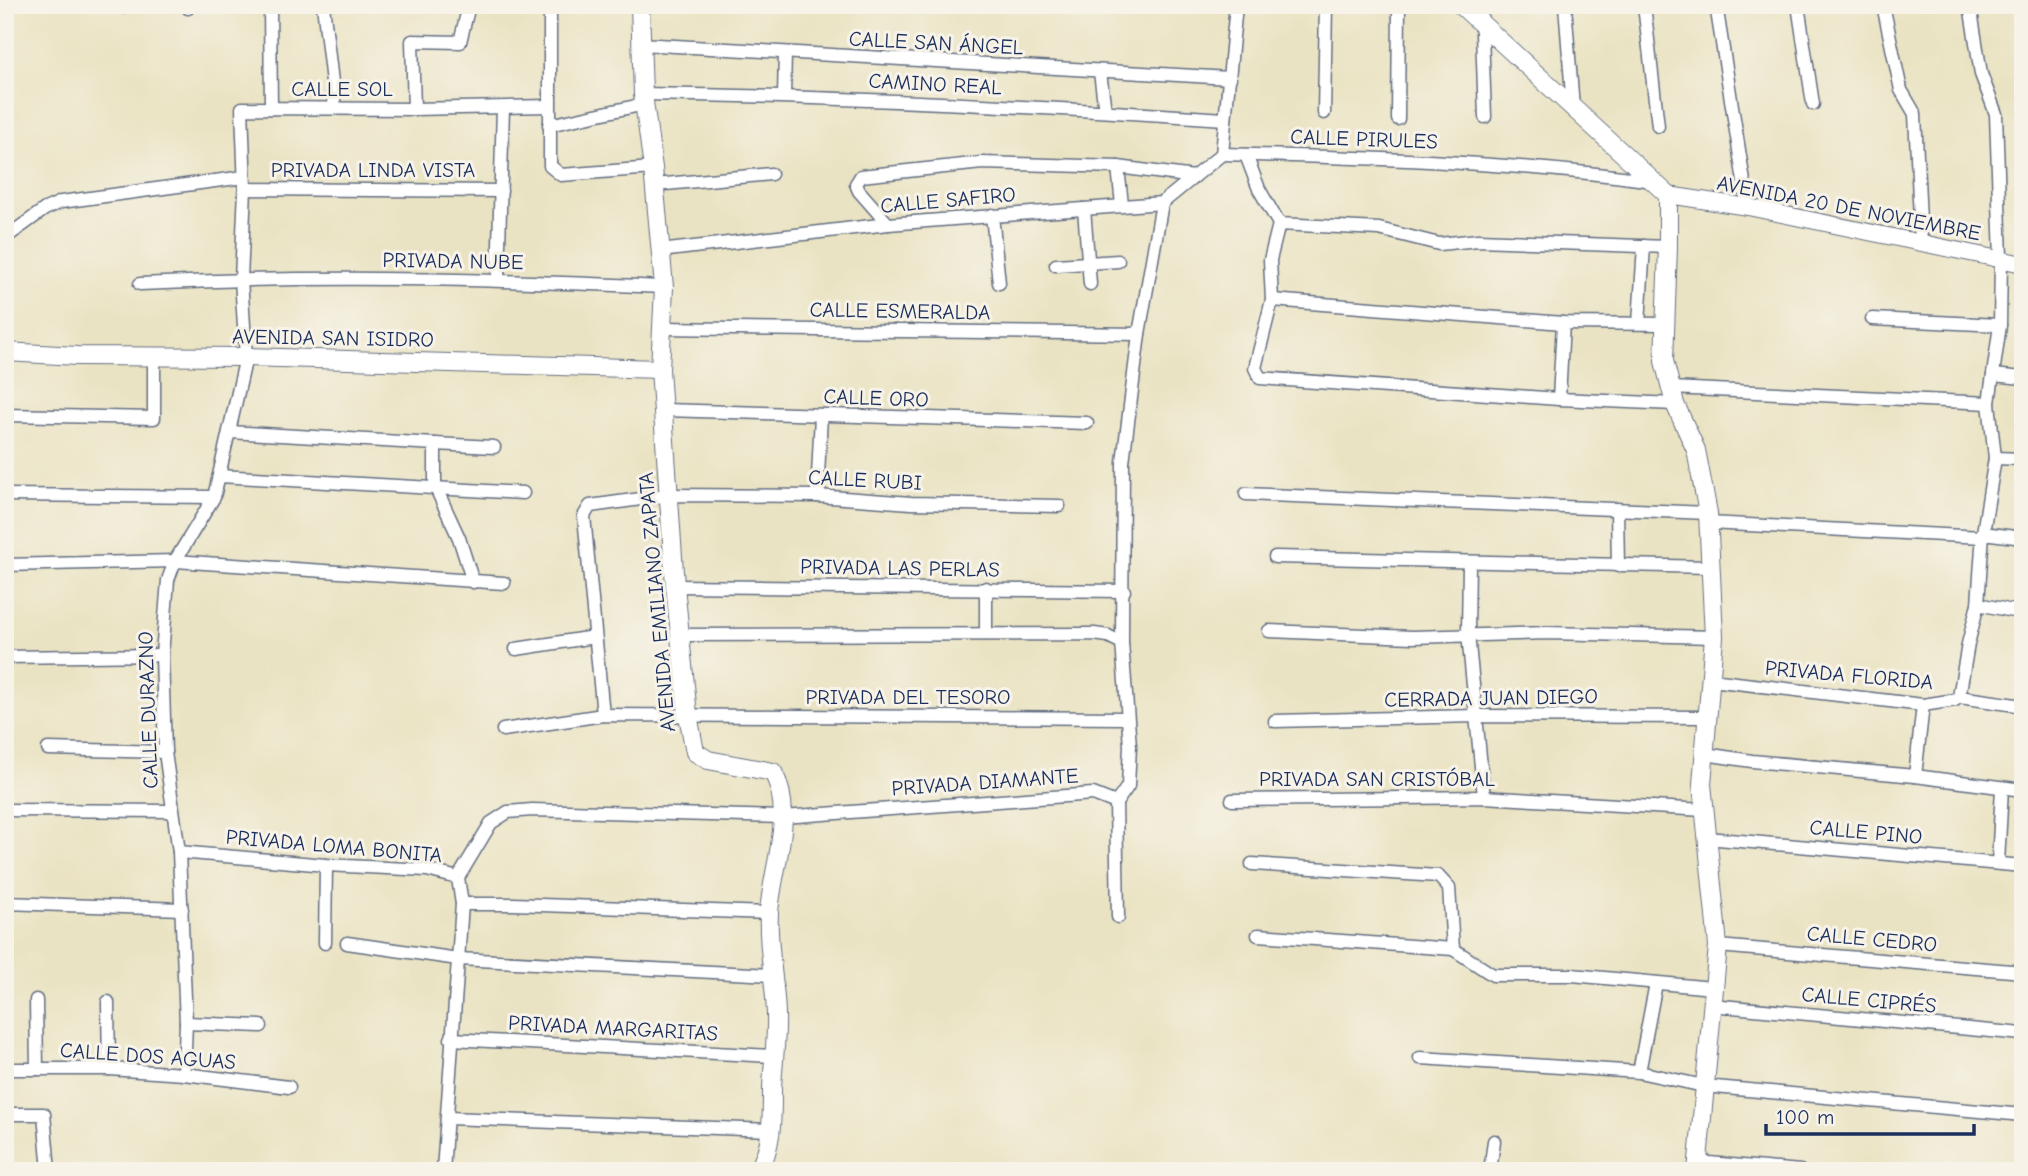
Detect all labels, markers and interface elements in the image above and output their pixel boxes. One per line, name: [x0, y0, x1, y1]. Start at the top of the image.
street label: CALLE SAN ÁNGEL: [848, 26, 1024, 60]
street label: CAMINO REAL: [868, 69, 1003, 99]
street label: CALLE SOL: [291, 77, 393, 101]
street label: CALLE PIRULES: [1290, 124, 1438, 154]
street label: PRIVADA LINDA VISTA: [271, 158, 475, 182]
street label: AVENIDA 20 DE NOVIEMBRE: [1715, 171, 1983, 245]
street label: CALLE SAFIRO: [879, 182, 1017, 218]
street label: PRIVADA NUBE: [382, 248, 524, 274]
street label: CALLE ESMERALDA: [809, 297, 991, 325]
street label: AVENIDA SAN ISIDRO: [232, 324, 434, 352]
street label: CALLE ORO: [823, 384, 929, 412]
street label: CALLE RUBI: [807, 465, 923, 495]
street label: AVENIDA EMILIANO ZAPATA: [634, 471, 680, 733]
street label: PRIVADA LAS PERLAS: [800, 554, 1000, 582]
street label: CALLE DURAZNO: [133, 631, 163, 789]
street label: PRIVADA FLORIDA: [1764, 656, 1934, 694]
street label: CERRADA JUAN DIEGO: [1384, 684, 1598, 712]
street label: PRIVADA DEL TESORO: [805, 685, 1011, 709]
street label: PRIVADA DIAMANTE: [891, 763, 1079, 801]
street label: PRIVADA SAN CRISTÓBAL: [1259, 767, 1495, 791]
street label: CALLE PINO: [1809, 815, 1923, 849]
street label: PRIVADA LOMA BONITA: [225, 825, 443, 867]
street label: CALLE CEDRO: [1806, 921, 1938, 957]
street label: CALLE CIPRÉS: [1800, 982, 1938, 1018]
street label: PRIVADA MARGARITAS: [507, 1011, 719, 1045]
street label: CALLE DOS AGUAS: [59, 1038, 237, 1074]
scale bar: [1766, 1092, 1974, 1136]
text: 100 m: [1776, 1105, 1834, 1129]

